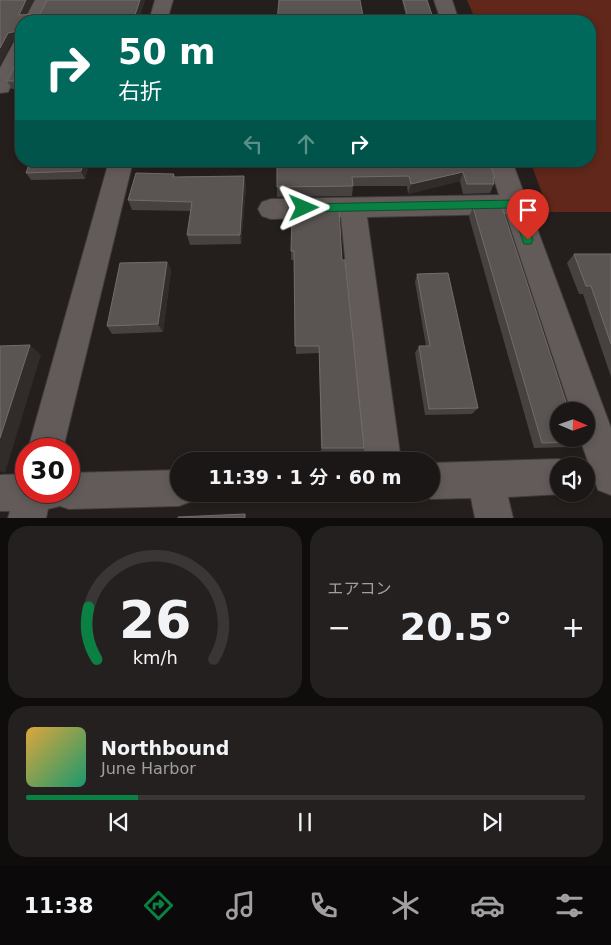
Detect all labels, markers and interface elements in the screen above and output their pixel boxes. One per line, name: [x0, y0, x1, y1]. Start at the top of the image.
text: 50 m: [118, 32, 215, 72]
icon: right: [35, 35, 100, 100]
text: 右折: [118, 79, 162, 104]
icon: left: [239, 130, 267, 158]
icon: ahead: [292, 130, 320, 158]
icon: right: [345, 130, 373, 158]
position arrow: [277, 181, 329, 233]
pin: [507, 189, 549, 240]
icon: arrive: [514, 196, 542, 224]
north arrow: [550, 402, 595, 448]
map controls: [550, 402, 595, 502]
speed limit sign: 30: [15, 438, 80, 503]
button: sound: [550, 457, 595, 502]
text: 11:39 · 1 分 · 60 m: [208, 466, 402, 488]
text: エアコン: [328, 579, 392, 598]
text: 26: [119, 590, 191, 650]
text: 20.5°: [400, 605, 513, 649]
text: −: [328, 611, 351, 644]
text: +: [562, 611, 585, 644]
text: km/h: [132, 647, 177, 668]
text: Northbound: [101, 737, 229, 759]
text: June Harbor: [101, 759, 196, 778]
icon: previous: [105, 808, 133, 836]
icon: pause: [291, 808, 319, 836]
icon: next: [478, 808, 506, 836]
icon: directions: [141, 888, 176, 923]
icon: music: [223, 888, 258, 923]
icon: phone: [306, 888, 341, 923]
icon: climate: [388, 888, 423, 923]
icon: car: [470, 888, 505, 923]
icon: filters: [552, 888, 587, 923]
text: 11:38: [24, 893, 94, 918]

